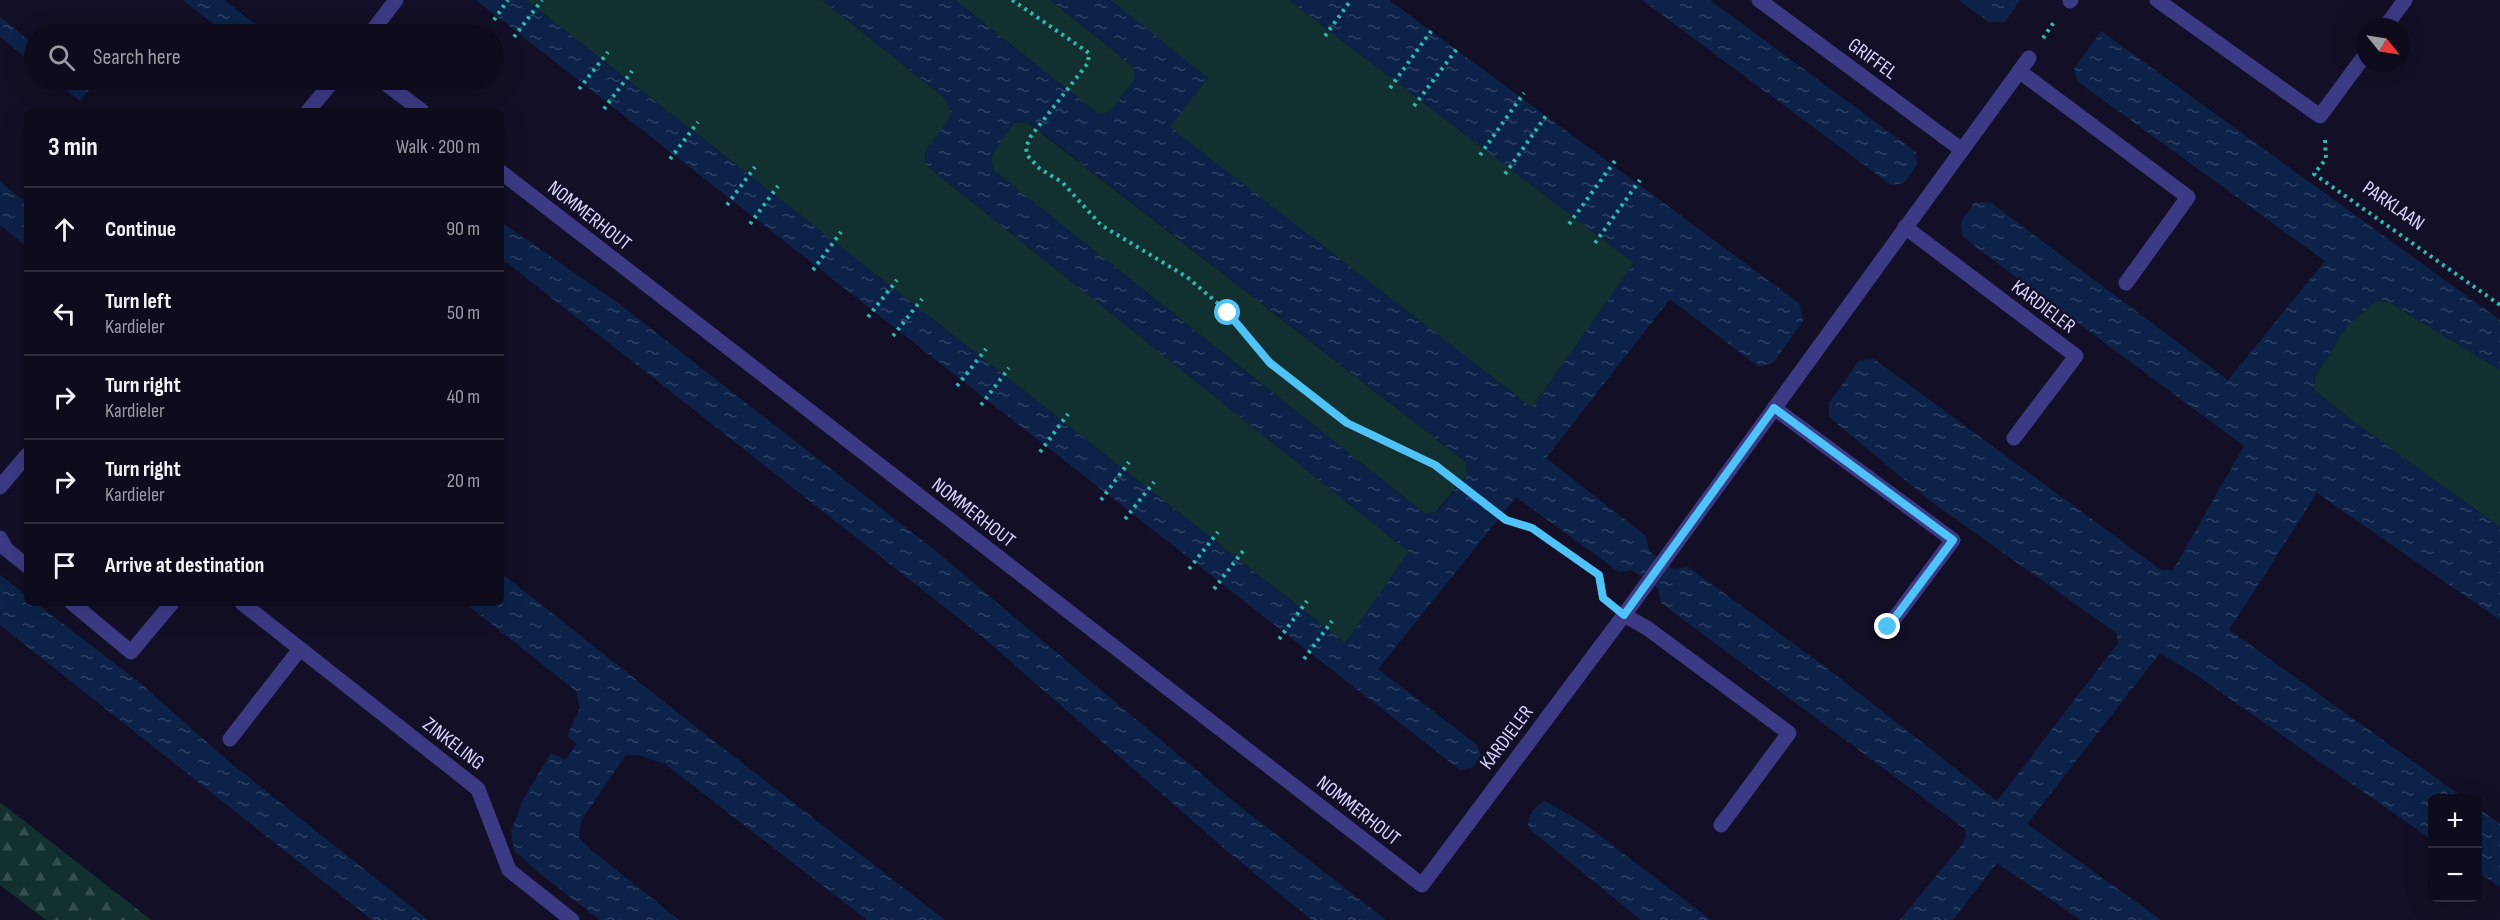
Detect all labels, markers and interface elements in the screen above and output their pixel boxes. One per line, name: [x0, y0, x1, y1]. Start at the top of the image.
north arrow: [2356, 18, 2410, 72]
search box: [24, 24, 504, 90]
street label: GRIFFEL: [1843, 33, 1902, 85]
icon: search: [45, 41, 78, 74]
text: Search here: [93, 44, 180, 71]
text: 3 min: [48, 132, 98, 163]
text: Walk · 200 m: [396, 135, 480, 159]
street label: NOMMERHOUT: [543, 176, 636, 256]
street label: PARKLAAN: [2358, 176, 2429, 236]
icon: ahead: [48, 213, 81, 246]
text: Continue: [105, 216, 176, 243]
text: 90 m: [446, 217, 480, 241]
street label: KARDIELER: [2007, 275, 2080, 339]
text: Turn left: [105, 288, 171, 315]
icon: left: [48, 297, 81, 330]
route start: [1214, 299, 1240, 325]
text: 50 m: [447, 301, 480, 325]
text: Kardieler: [105, 315, 165, 339]
text: Turn right: [105, 372, 181, 399]
icon: right: [48, 381, 81, 414]
text: 40 m: [447, 385, 480, 409]
text: Kardieler: [105, 399, 165, 423]
text: Turn right: [105, 456, 181, 483]
icon: right: [48, 465, 81, 498]
text: 20 m: [447, 469, 480, 493]
street label: NOMMERHOUT: [927, 473, 1020, 553]
text: Kardieler: [105, 483, 165, 507]
icon: arrive: [48, 549, 81, 582]
text: Arrive at destination: [105, 552, 264, 579]
route end: [1874, 613, 1900, 639]
street label: KARDIELER: [1475, 701, 1539, 774]
street label: ZINKELING: [418, 712, 489, 775]
street label: NOMMERHOUT: [1312, 771, 1405, 851]
map controls: [2428, 794, 2482, 902]
button: +: [2428, 794, 2482, 848]
button: −: [2428, 848, 2482, 902]

